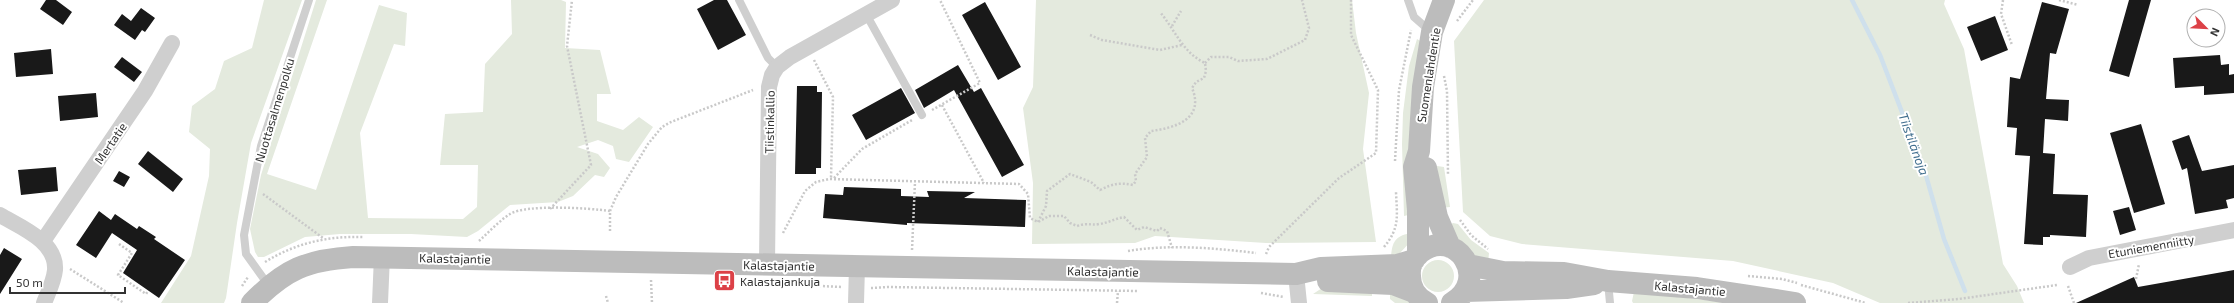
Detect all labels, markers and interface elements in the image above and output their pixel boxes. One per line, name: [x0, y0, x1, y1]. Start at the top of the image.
north arrow: [2186, 8, 2226, 48]
text: N: [2208, 26, 2223, 39]
street label: Suomenlahdentie: [1414, 27, 1442, 123]
street label: Nuottasalmenpolku: [251, 56, 297, 164]
street label: Tiistinkallio: [761, 90, 777, 154]
water label: Tiistilänoja: [1895, 111, 1933, 177]
street label: Mertatie: [91, 120, 129, 166]
street label: Etuniemenniitty: [2107, 231, 2196, 260]
street label: Kalastajantie: [419, 250, 491, 267]
street label: Kalastajantie: [743, 257, 815, 274]
street label: Kalastajantie: [1067, 263, 1139, 280]
bus stop icon: Kalastajankuja: [711, 268, 737, 294]
scale bar: [10, 269, 125, 295]
place label: Kalastajankuja: [740, 274, 820, 289]
text: 50 m: [16, 275, 43, 289]
street label: Kalastajantie: [1654, 278, 1726, 299]

